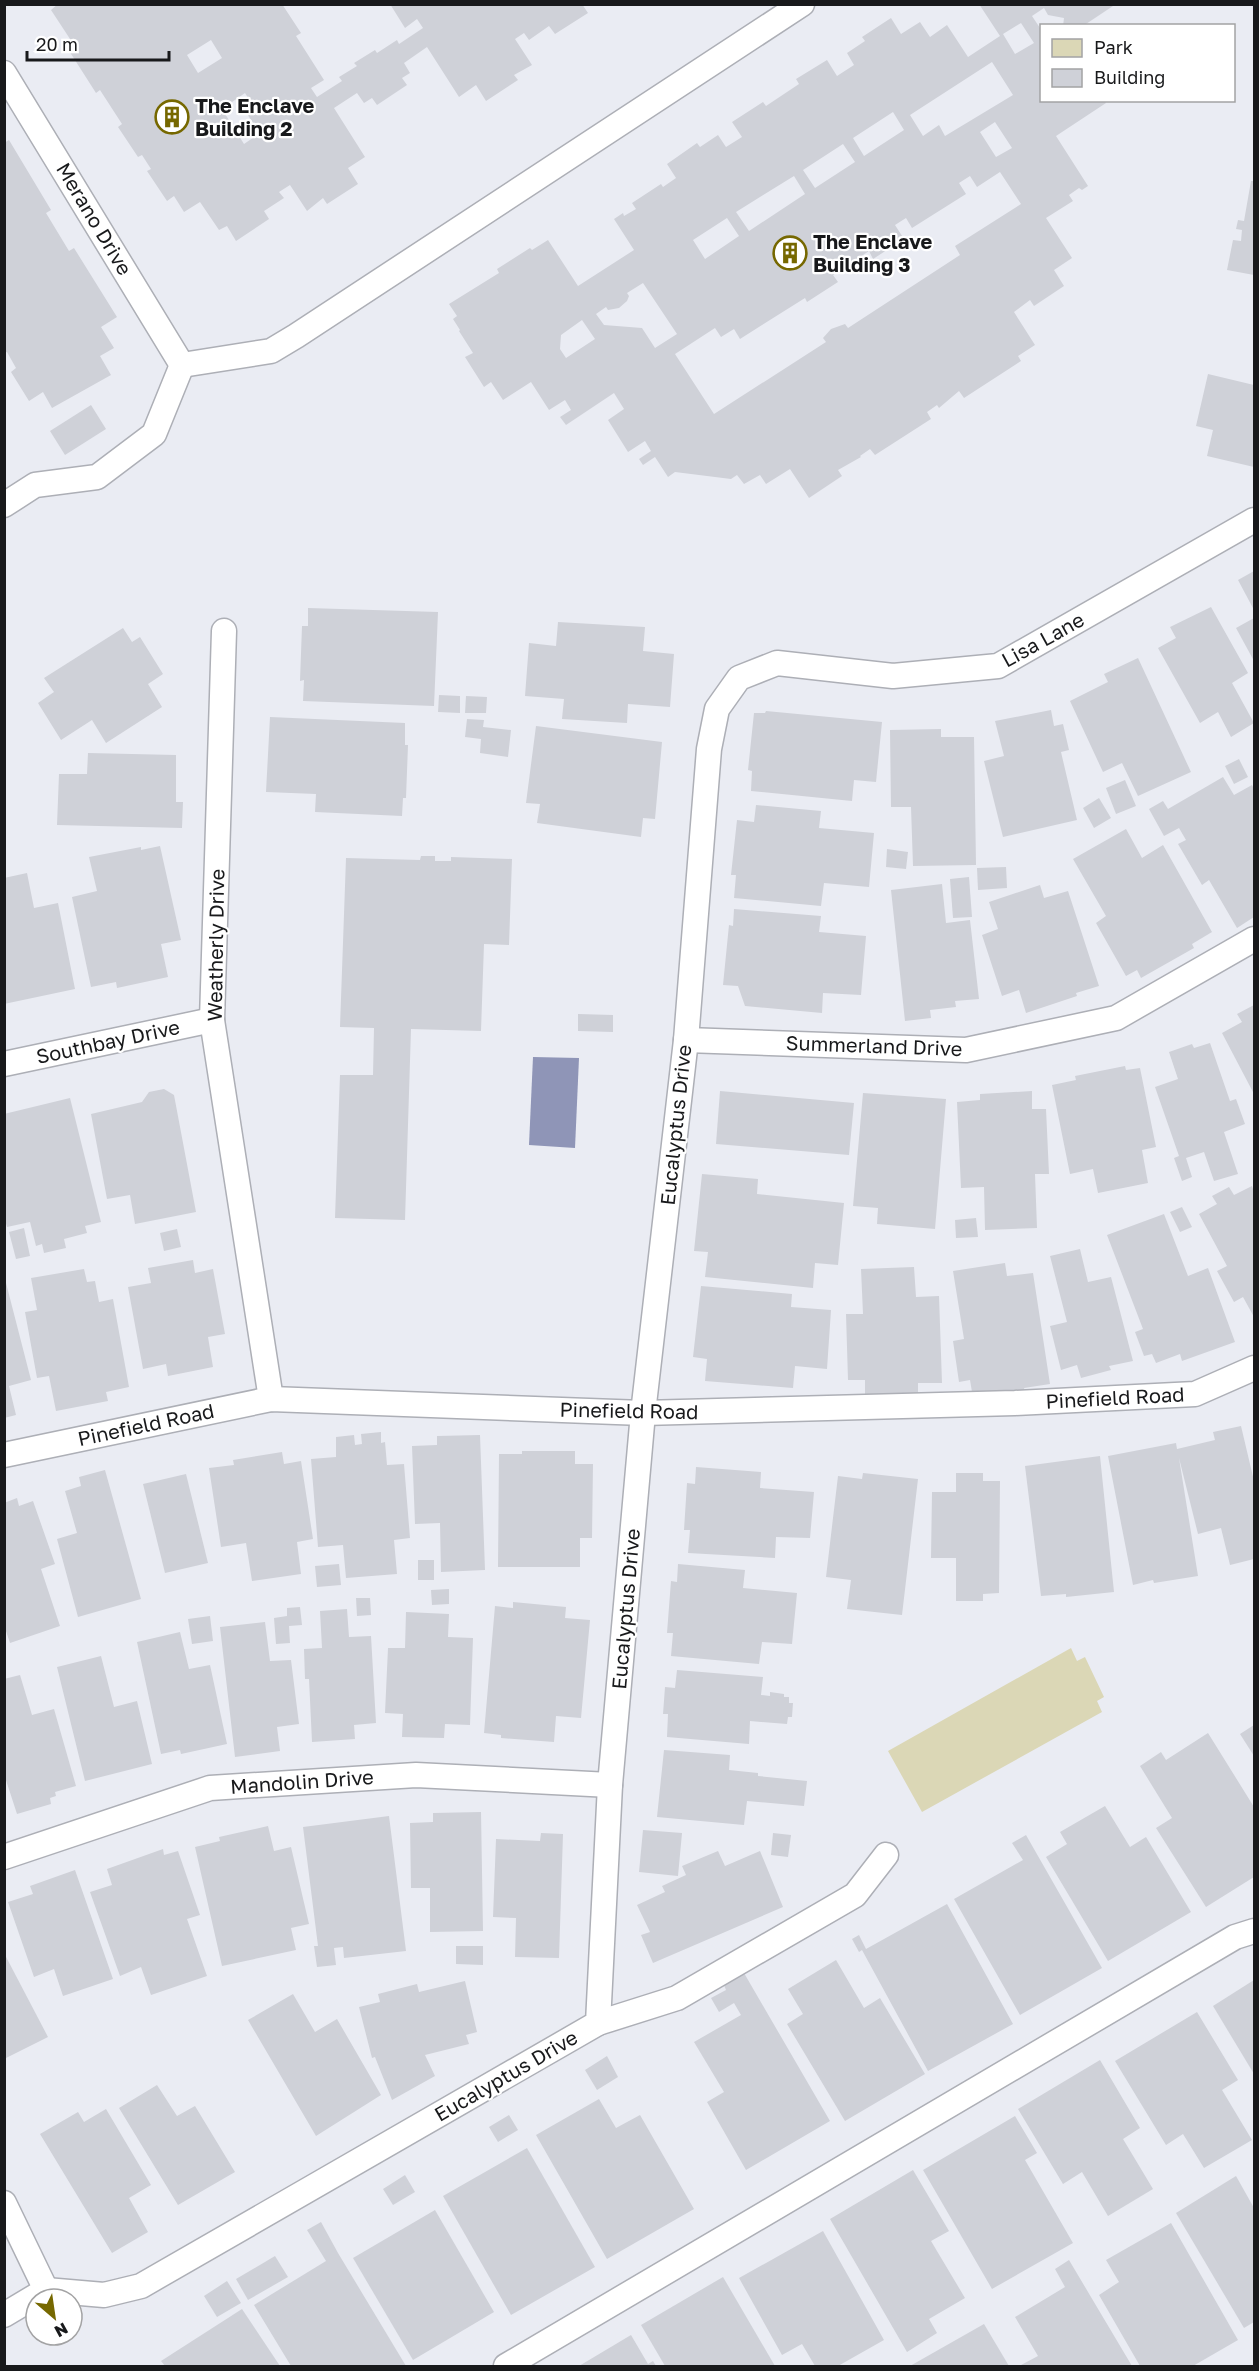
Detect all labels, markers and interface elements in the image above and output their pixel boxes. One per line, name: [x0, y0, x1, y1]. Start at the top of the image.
scale bar: [27, 24, 170, 62]
legend: [1040, 24, 1235, 102]
text: 20 m: [36, 33, 78, 55]
text: Park: [1094, 36, 1133, 58]
text: Building: [1094, 66, 1165, 88]
place label: The Enclave Building 2: [195, 93, 315, 140]
building icon: The Enclave Building 2: [154, 99, 190, 135]
street label: Merano Drive: [52, 158, 138, 279]
place label: The Enclave Building 3: [813, 229, 933, 276]
building icon: The Enclave Building 3: [772, 235, 808, 271]
street label: Lisa Lane: [997, 607, 1088, 672]
street label: Weatherly Drive: [202, 869, 228, 1021]
street label: Southbay Drive: [34, 1014, 182, 1068]
street label: Summerland Drive: [785, 1030, 963, 1060]
street label: Eucalyptus Drive: [655, 1043, 695, 1206]
street label: Pinefield Road: [1045, 1381, 1185, 1413]
street label: Pinefield Road: [559, 1397, 699, 1423]
street label: Pinefield Road: [75, 1398, 216, 1450]
street label: Eucalyptus Drive: [606, 1528, 644, 1690]
street label: Mandolin Drive: [229, 1764, 374, 1798]
street label: Eucalyptus Drive: [430, 2024, 581, 2126]
north arrow: [24, 2287, 84, 2347]
text: N: [51, 2318, 71, 2342]

